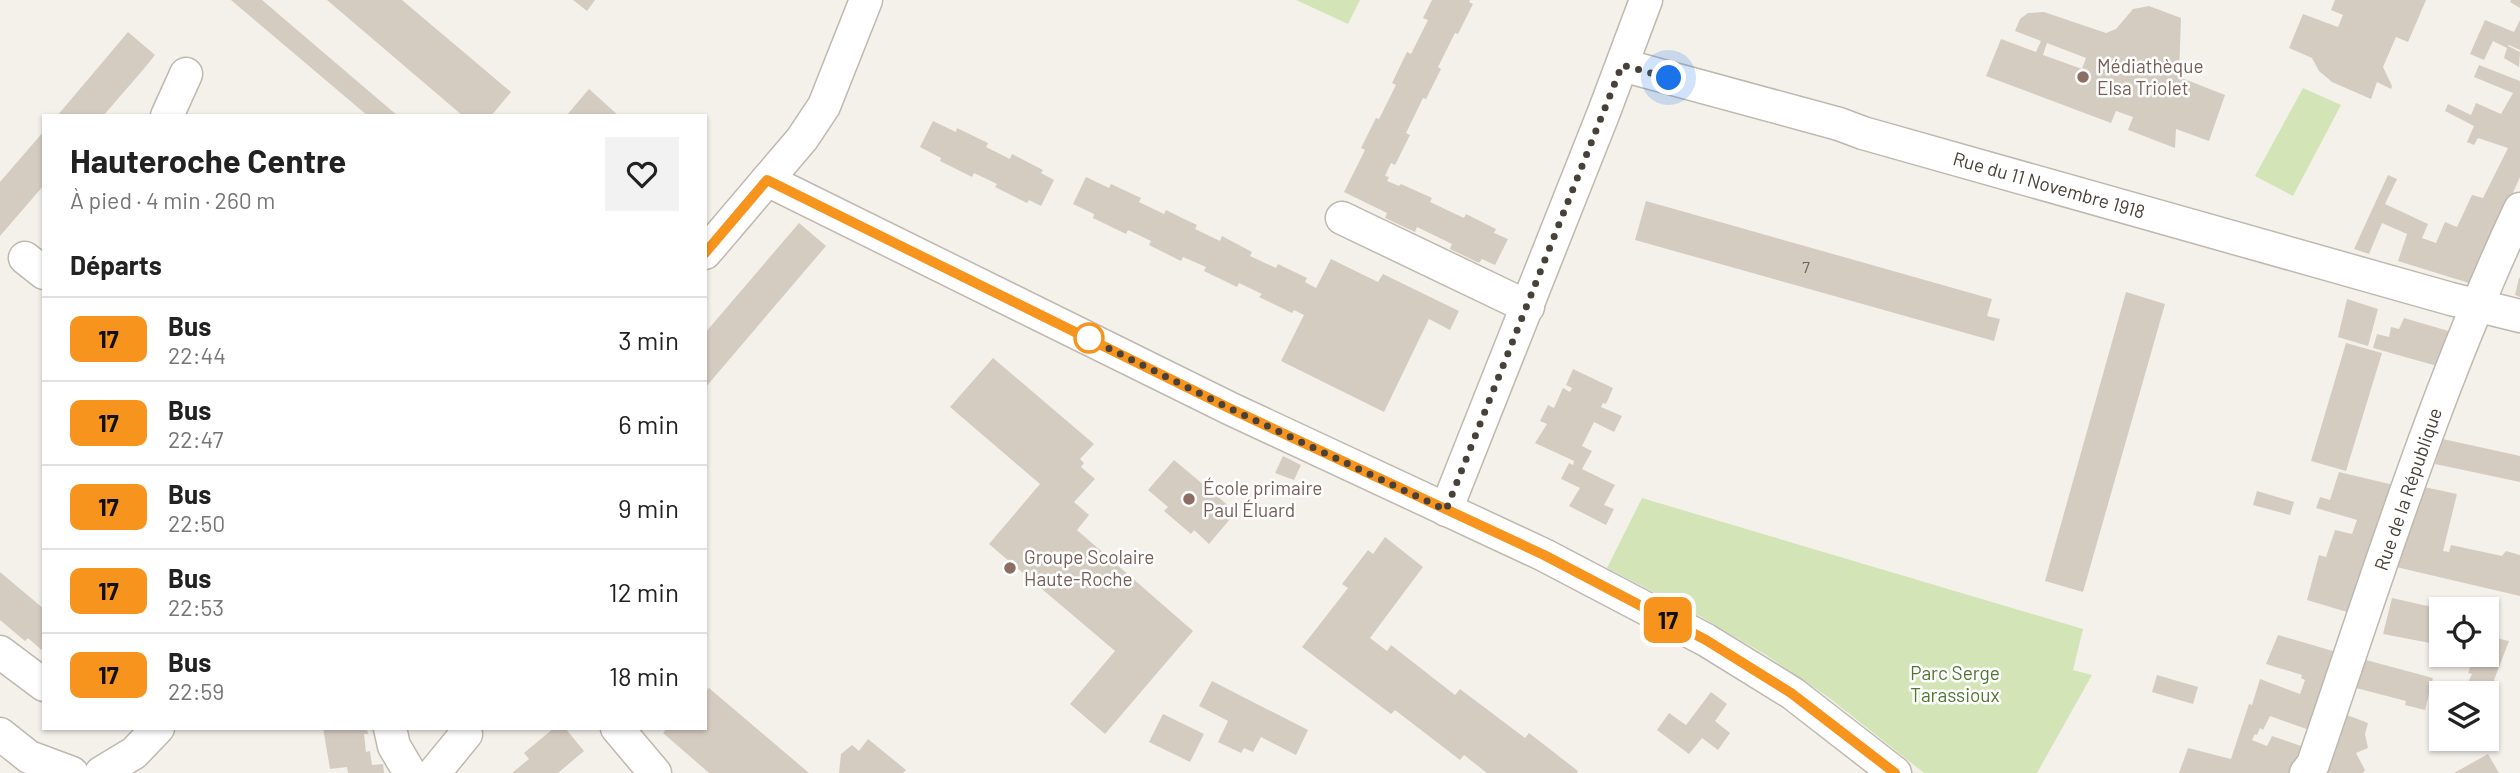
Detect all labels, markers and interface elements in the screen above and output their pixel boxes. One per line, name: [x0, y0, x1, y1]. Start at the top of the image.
place label: Médiathèque Elsa Triolet: [2097, 54, 2204, 99]
your location: [1651, 60, 1686, 95]
marker: Médiathèque Elsa Triolet: [2075, 69, 2091, 85]
button: heart: [605, 137, 679, 211]
text: Hauteroche Centre: [70, 140, 346, 180]
street label: Rue du 11 Novembre 1918: [1951, 146, 2148, 223]
text: À pied · 4 min · 260 m: [70, 186, 275, 214]
text: Départs: [70, 249, 162, 280]
house number: 7: [1802, 257, 1810, 276]
text: Bus: [168, 310, 211, 341]
unlabelled marker: [1074, 323, 1104, 353]
text: 17: [98, 324, 119, 353]
text: 3 min: [618, 324, 679, 355]
text: 22:44: [168, 341, 226, 369]
text: Bus: [168, 394, 211, 425]
street label: Rue de la République: [2369, 404, 2446, 573]
text: 17: [98, 408, 119, 437]
text: 6 min: [618, 408, 679, 439]
text: 22:47: [168, 425, 223, 453]
place label: École primaire Paul Éluard: [1203, 476, 1322, 521]
text: Bus: [168, 478, 211, 509]
marker: École primaire Paul Éluard: [1181, 491, 1197, 507]
text: 17: [98, 492, 119, 521]
text: 9 min: [618, 492, 679, 523]
text: 22:50: [168, 509, 225, 537]
place label: Groupe Scolaire Haute-Roche: [1024, 545, 1154, 590]
marker: Groupe Scolaire Haute-Roche: [1002, 560, 1018, 576]
text: Bus: [168, 562, 211, 593]
text: 17: [98, 576, 119, 605]
text: 12 min: [609, 576, 679, 607]
text: 22:53: [168, 593, 224, 621]
line badge: 17: [1636, 597, 1700, 643]
map controls: [2429, 597, 2499, 751]
button: locate: [2429, 597, 2499, 667]
text: 17: [1658, 605, 1678, 634]
text: Bus: [168, 646, 211, 677]
text: 17: [98, 660, 119, 689]
text: 18 min: [609, 660, 679, 691]
park label: Parc Serge Tarassioux: [1910, 661, 2000, 706]
text: 22:59: [168, 677, 224, 705]
button: layers: [2429, 681, 2499, 751]

